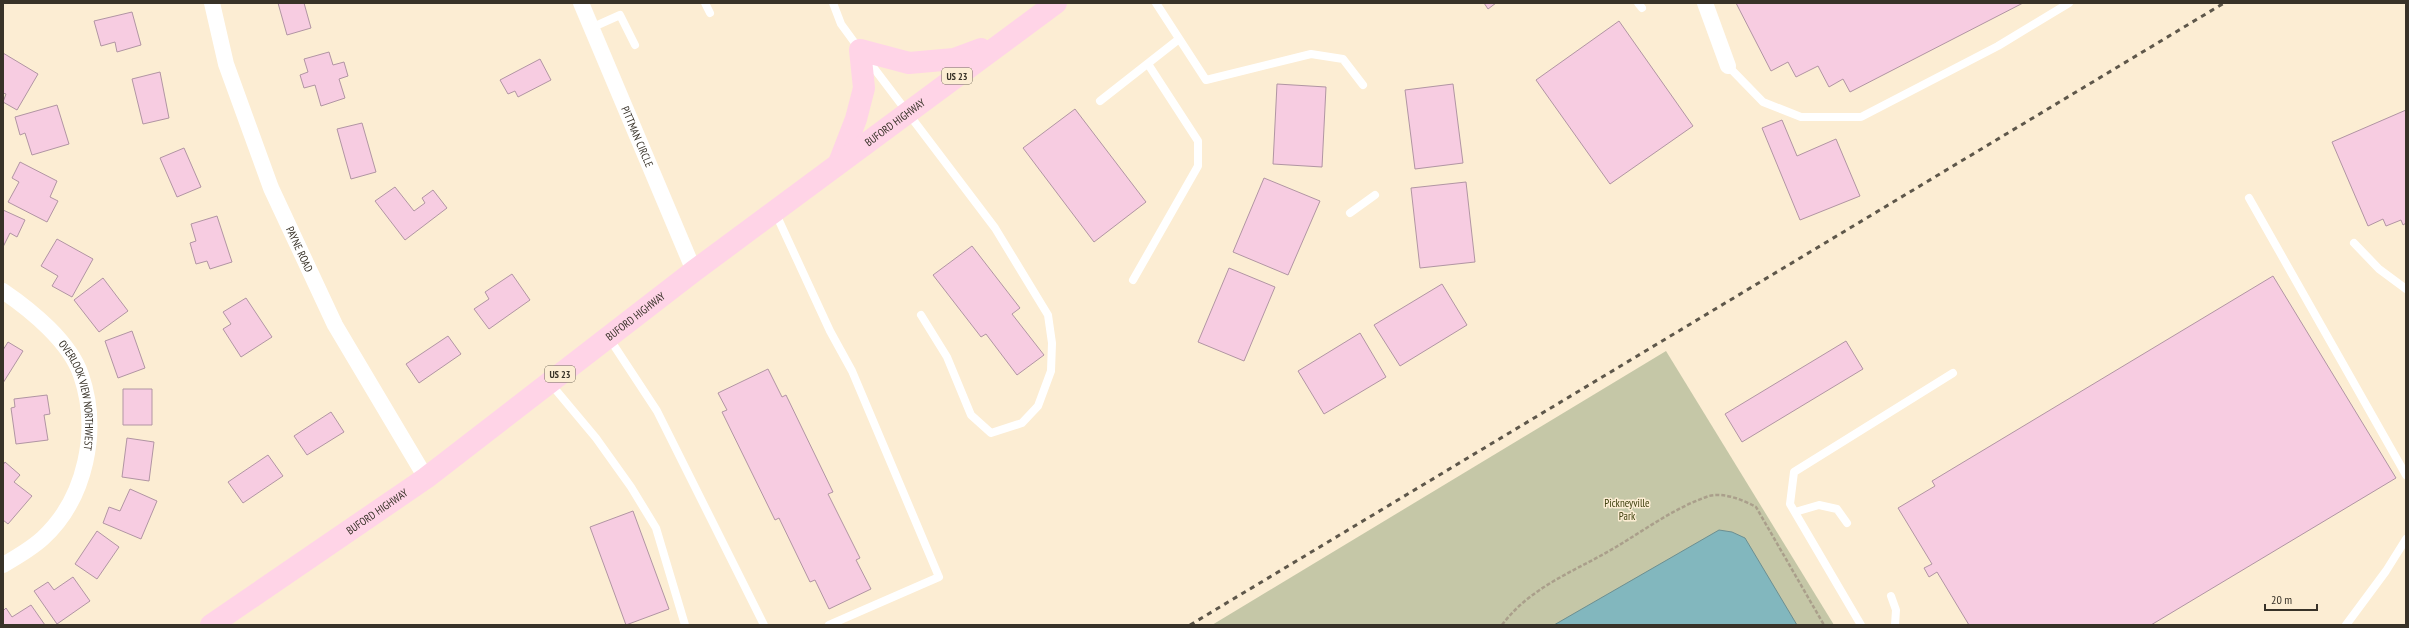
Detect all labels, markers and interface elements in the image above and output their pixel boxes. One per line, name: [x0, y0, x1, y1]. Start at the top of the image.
road number: US 23: [942, 68, 972, 84]
street label: BUFORD HIGHWAY: [862, 95, 928, 149]
street label: PITTMAN CIRCLE: [618, 104, 657, 170]
street label: PAYNE ROAD: [283, 224, 316, 274]
street label: BUFORD HIGHWAY: [603, 289, 668, 344]
street label: OVERLOOK VIEW NORTHWEST: [56, 337, 96, 451]
road number: US 23: [545, 366, 575, 382]
street label: BUFORD HIGHWAY: [343, 486, 410, 537]
park label: Pickneyville Park: [1604, 496, 1650, 523]
scale bar: [2265, 586, 2317, 612]
text: 20 m: [2271, 592, 2292, 607]

